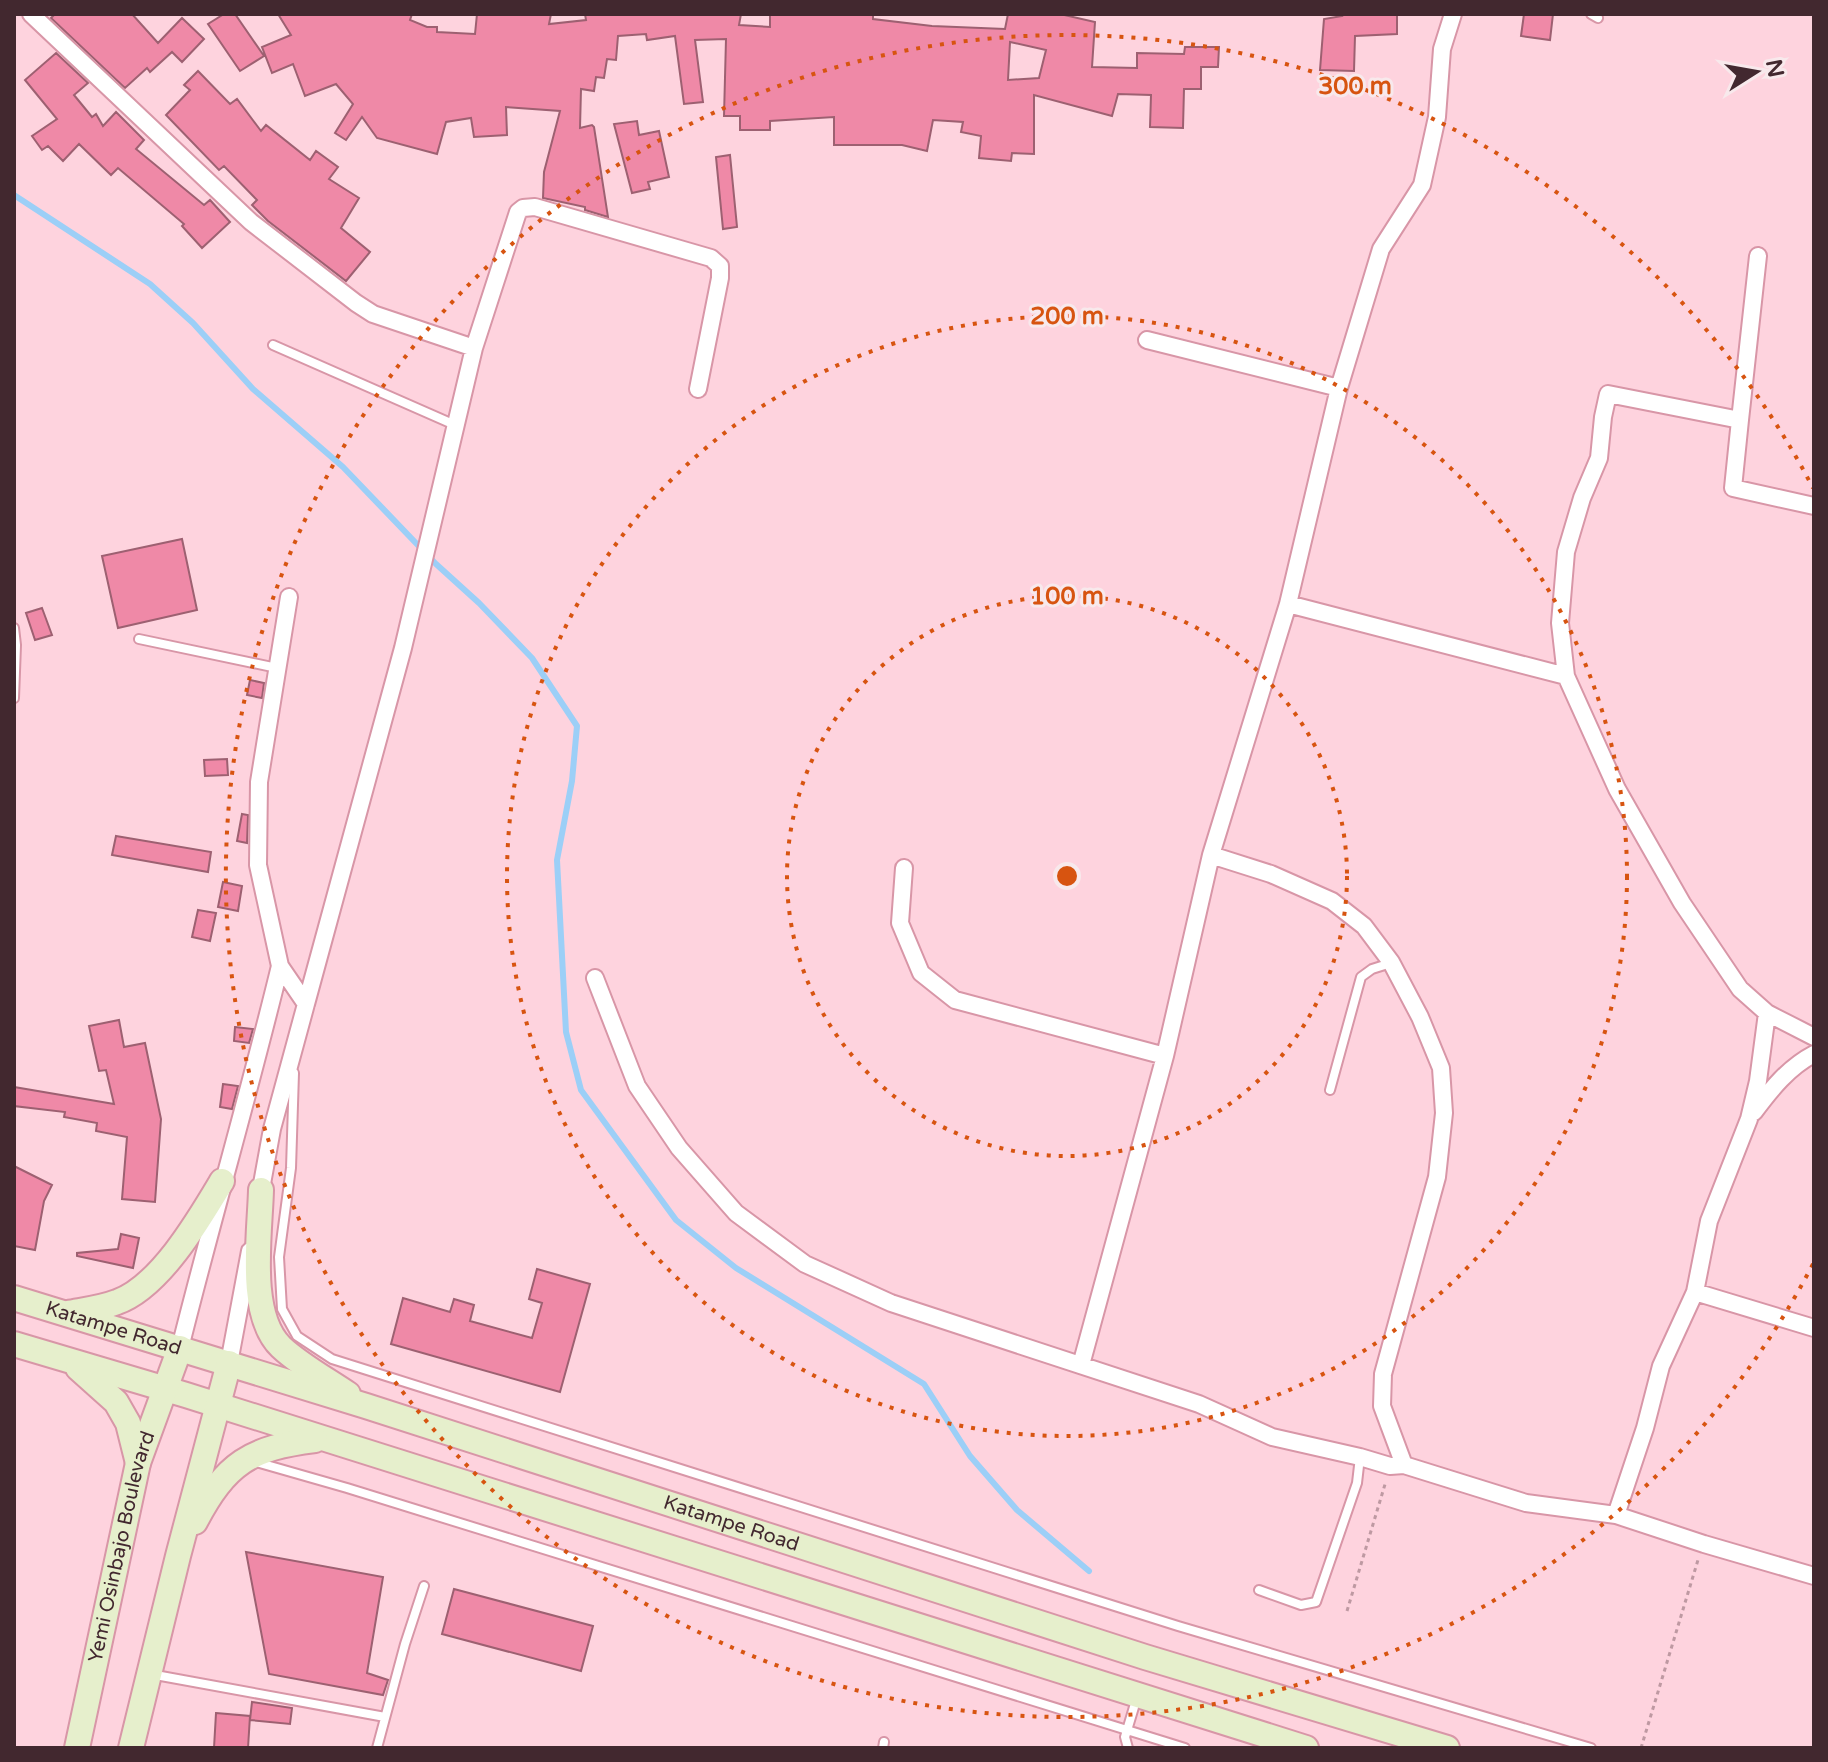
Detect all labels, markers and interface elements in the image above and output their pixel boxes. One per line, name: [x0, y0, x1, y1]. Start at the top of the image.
north arrow: [1716, 32, 1796, 112]
text: N: [1760, 57, 1789, 80]
text: 300 m: [1318, 72, 1392, 101]
text: 200 m: [1030, 302, 1104, 331]
text: 100 m: [1030, 582, 1104, 611]
centre of rings: [1053, 862, 1081, 890]
street label: Katampe Road: [42, 1296, 184, 1361]
street label: Yemi Osinbajo Boulevard: [84, 1428, 161, 1665]
street label: Katampe Road: [660, 1491, 802, 1557]

